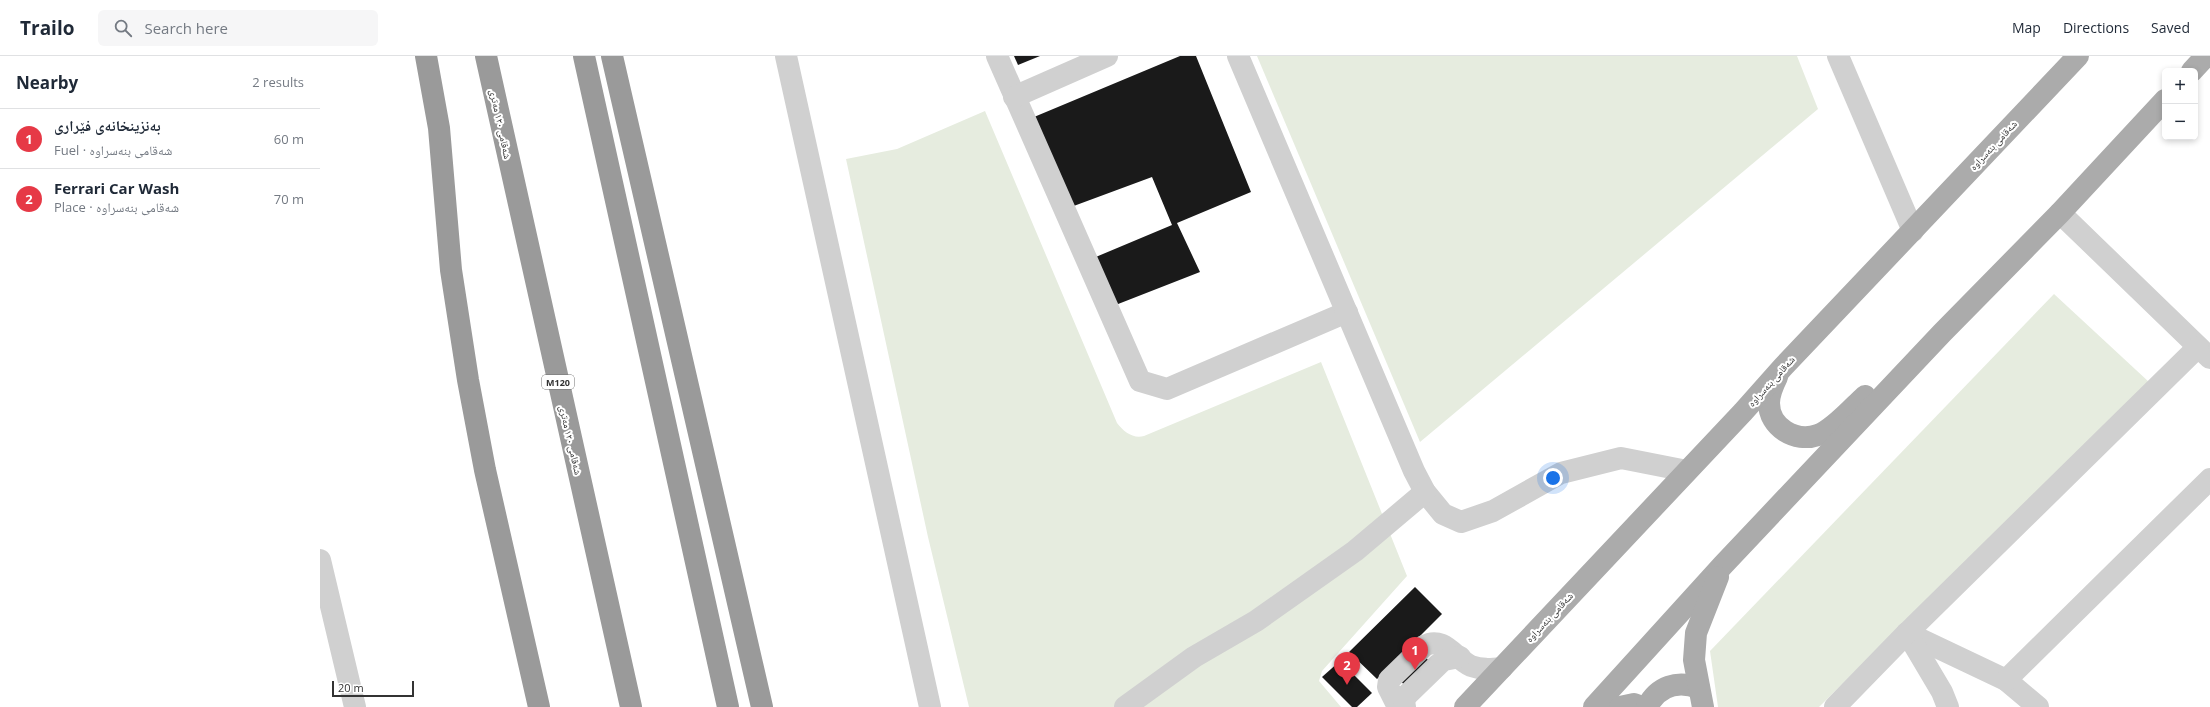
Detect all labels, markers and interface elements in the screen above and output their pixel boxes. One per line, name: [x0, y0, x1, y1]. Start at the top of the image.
search box: [98, 10, 378, 46]
text: Trailo: [20, 15, 74, 41]
icon: search: [112, 17, 134, 39]
text: Search here: [144, 18, 228, 38]
text: Map: [2012, 18, 2041, 37]
text: Directions: [2063, 18, 2129, 37]
text: Saved: [2151, 18, 2190, 37]
map controls: [2162, 68, 2198, 140]
button: +: [2162, 68, 2198, 104]
text: Nearby: [16, 71, 78, 94]
text: 2 results: [252, 73, 304, 91]
street label: شەقامی ١٢٠ مەتری: [487, 88, 515, 160]
button: −: [2162, 104, 2198, 140]
text: بەنزینخانەی فێراری: [54, 115, 161, 135]
street label: شەقامی بنەسراوە: [1966, 117, 2020, 173]
text: 1: [25, 130, 33, 148]
text: 60 m: [274, 130, 304, 148]
text: Fuel · شەقامی بنەسراوە: [54, 141, 172, 159]
text: Ferrari Car Wash: [54, 178, 179, 198]
text: 2: [25, 190, 33, 208]
text: 70 m: [274, 190, 304, 208]
text: Place · شەقامی بنەسراوە: [54, 198, 179, 216]
street label: شەقامی بنەسراوە: [1744, 352, 1798, 409]
road number: M120: [542, 375, 574, 389]
street label: شەقامی ١٢٠ مەتری: [556, 404, 586, 476]
your location: [1543, 468, 1563, 488]
street label: شەقامی بنەسراوە: [1522, 589, 1576, 645]
pin: 1: [1402, 637, 1428, 670]
pin: 2: [1334, 652, 1360, 685]
scale bar: [332, 679, 414, 698]
text: 20 m: [338, 680, 364, 695]

